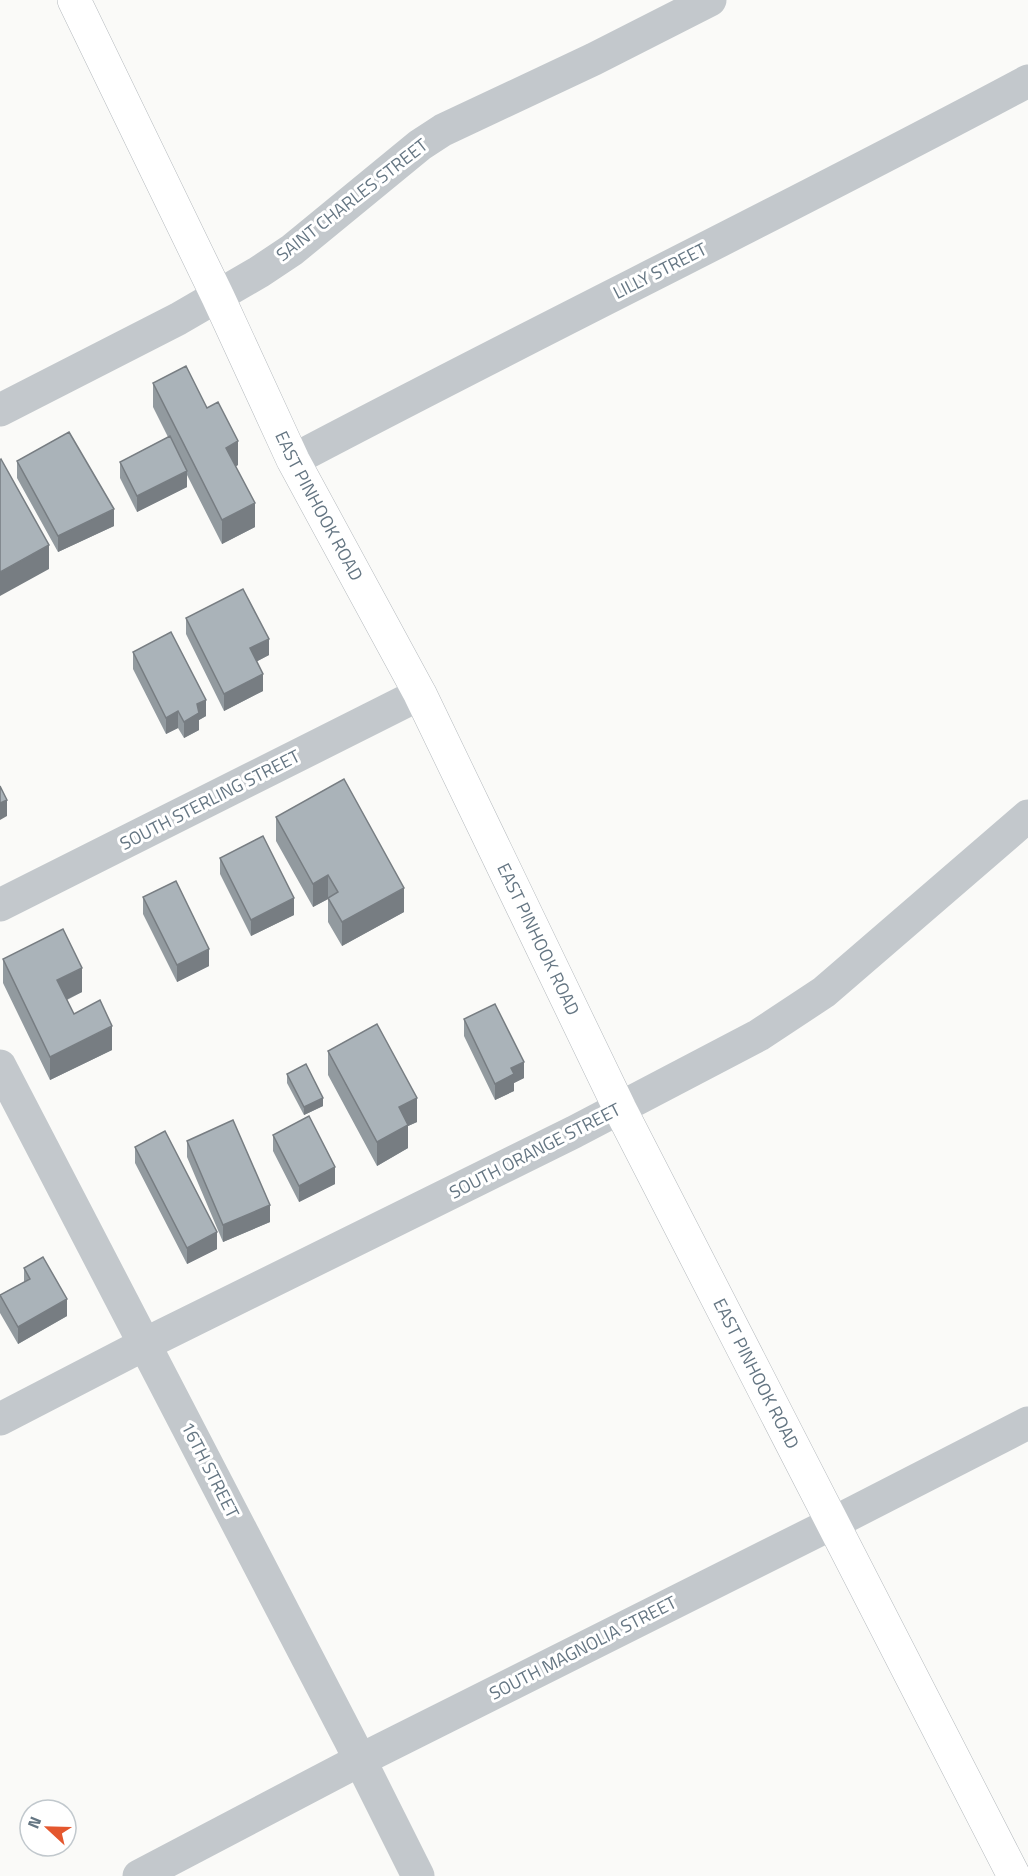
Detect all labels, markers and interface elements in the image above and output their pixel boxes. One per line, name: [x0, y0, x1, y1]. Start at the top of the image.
street label: SAINT CHARLES STREET: [270, 131, 434, 268]
street label: LILLY STREET: [608, 235, 712, 306]
street label: EAST PINHOOK ROAD: [268, 426, 370, 585]
street label: SOUTH STERLING STREET: [115, 742, 305, 857]
street label: EAST PINHOOK ROAD: [490, 858, 587, 1020]
street label: SOUTH ORANGE STREET: [444, 1095, 626, 1206]
street label: EAST PINHOOK ROAD: [706, 1293, 806, 1454]
street label: 16TH STREET: [174, 1417, 247, 1523]
street label: SOUTH MAGNOLIA STREET: [484, 1588, 682, 1707]
north arrow: [18, 1798, 78, 1858]
text: N: [21, 1813, 47, 1832]

